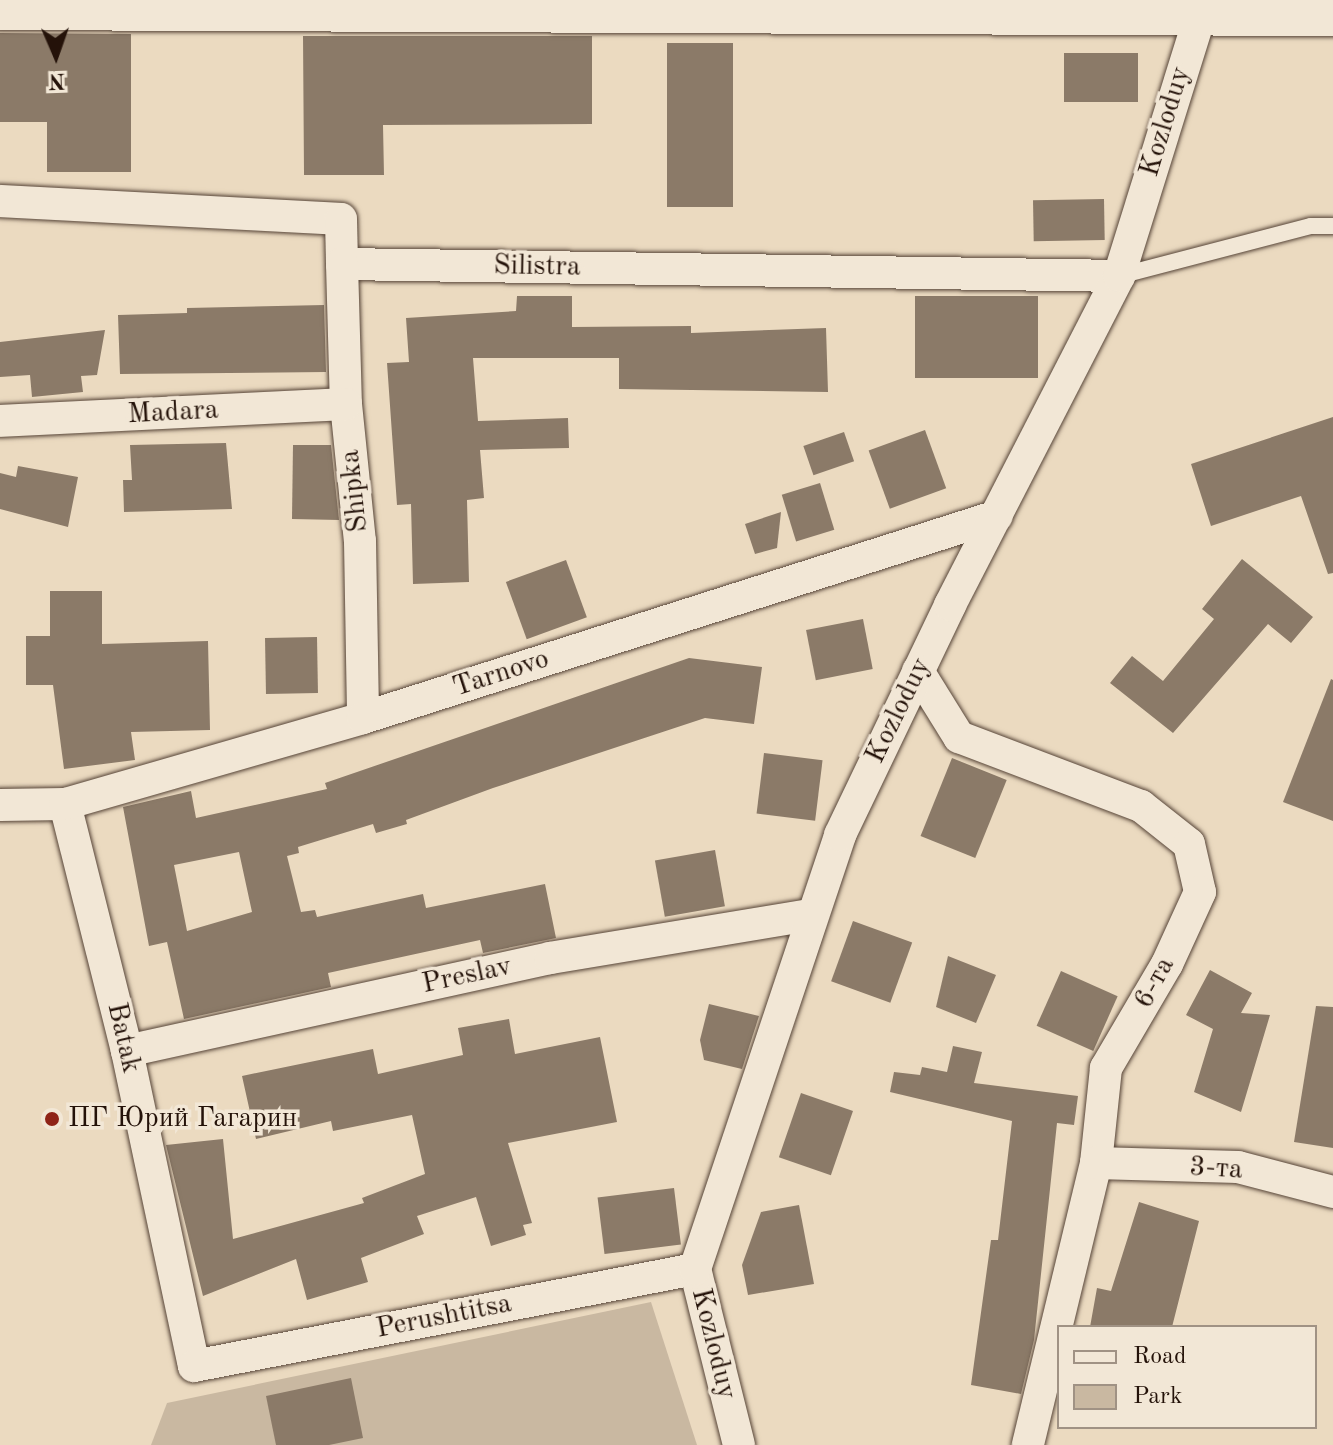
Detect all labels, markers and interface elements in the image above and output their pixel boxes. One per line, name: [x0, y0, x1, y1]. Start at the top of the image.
north arrow: [16, 16, 96, 96]
street label: Kozloduy: [1133, 63, 1199, 181]
text: N: [48, 69, 66, 91]
street label: Silistra: [493, 249, 581, 285]
street label: Madara: [127, 394, 219, 432]
street label: Shipka: [334, 448, 376, 534]
street label: Tarnovo: [449, 643, 553, 705]
street label: Kozloduy: [859, 653, 939, 769]
street label: Preslav: [419, 950, 515, 1002]
street label: 6-та: [1127, 951, 1183, 1015]
street label: Batak: [99, 999, 147, 1077]
place label: ПГ Юрий Гагарин: [68, 1102, 297, 1136]
marker: ПГ Юрий Гагарин: [43, 1110, 61, 1128]
street label: 3-та: [1188, 1150, 1244, 1188]
street label: Kozloduy: [683, 1285, 743, 1403]
street label: Perushtitsa: [373, 1287, 515, 1347]
legend: [1057, 1325, 1317, 1429]
text: Road: [1133, 1345, 1186, 1369]
text: Park: [1133, 1385, 1182, 1409]

